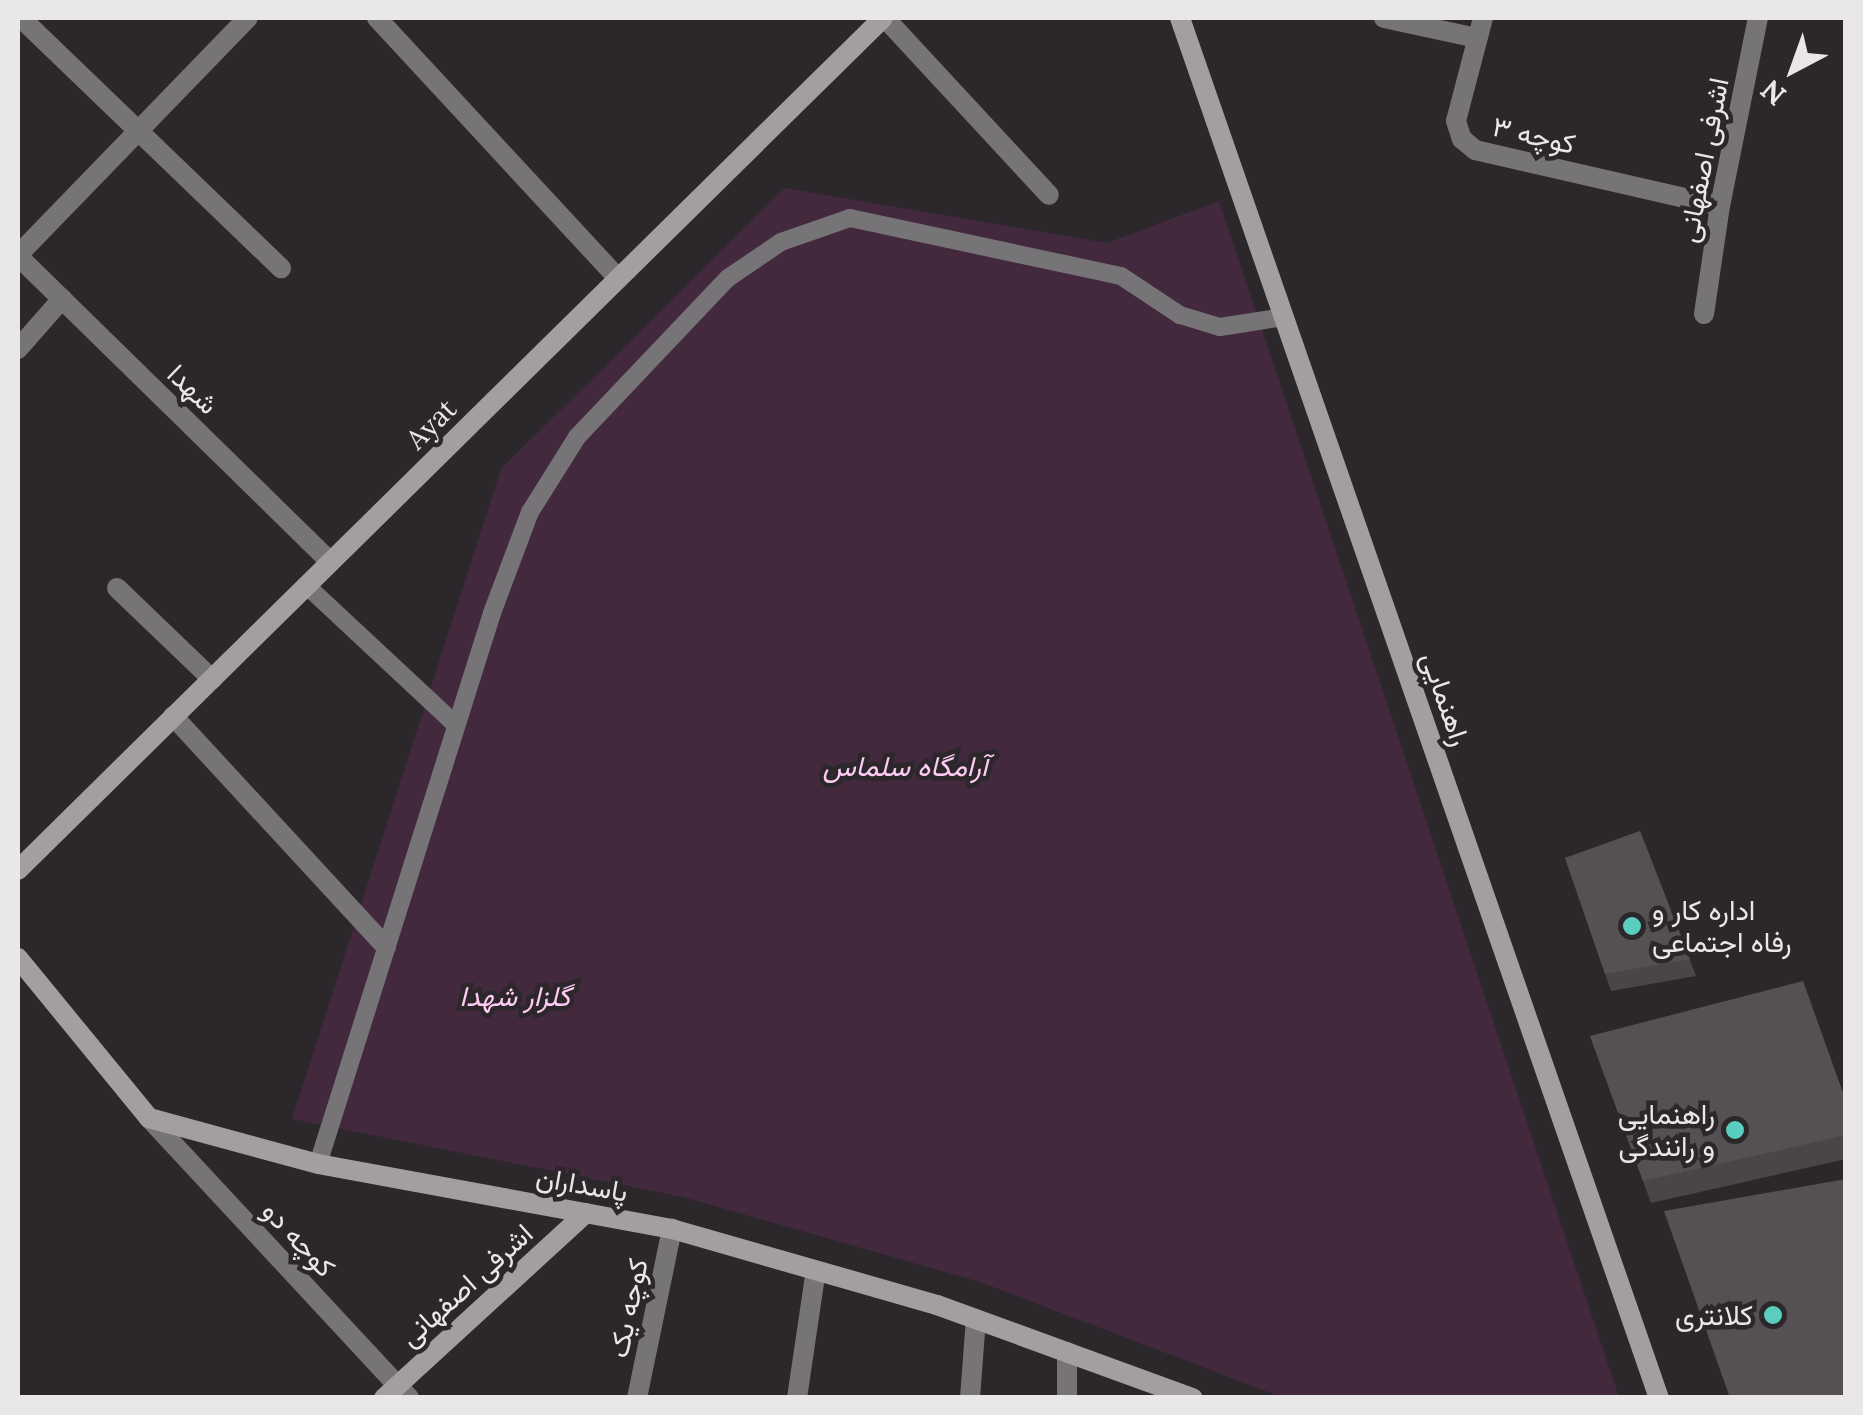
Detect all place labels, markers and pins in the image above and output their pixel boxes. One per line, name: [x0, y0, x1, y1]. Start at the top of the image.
place label: اداره کار و رفاه اجتماعی: [1652, 893, 1792, 959]
marker: اداره کار و رفاه اجتماعی: [1621, 915, 1643, 937]
place label: راهنمایی و رانندگی: [1618, 1097, 1715, 1163]
marker: راهنمایی و رانندگی: [1724, 1119, 1746, 1141]
place label: کلانتری: [1675, 1298, 1753, 1332]
marker: کلانتری: [1762, 1304, 1784, 1326]

